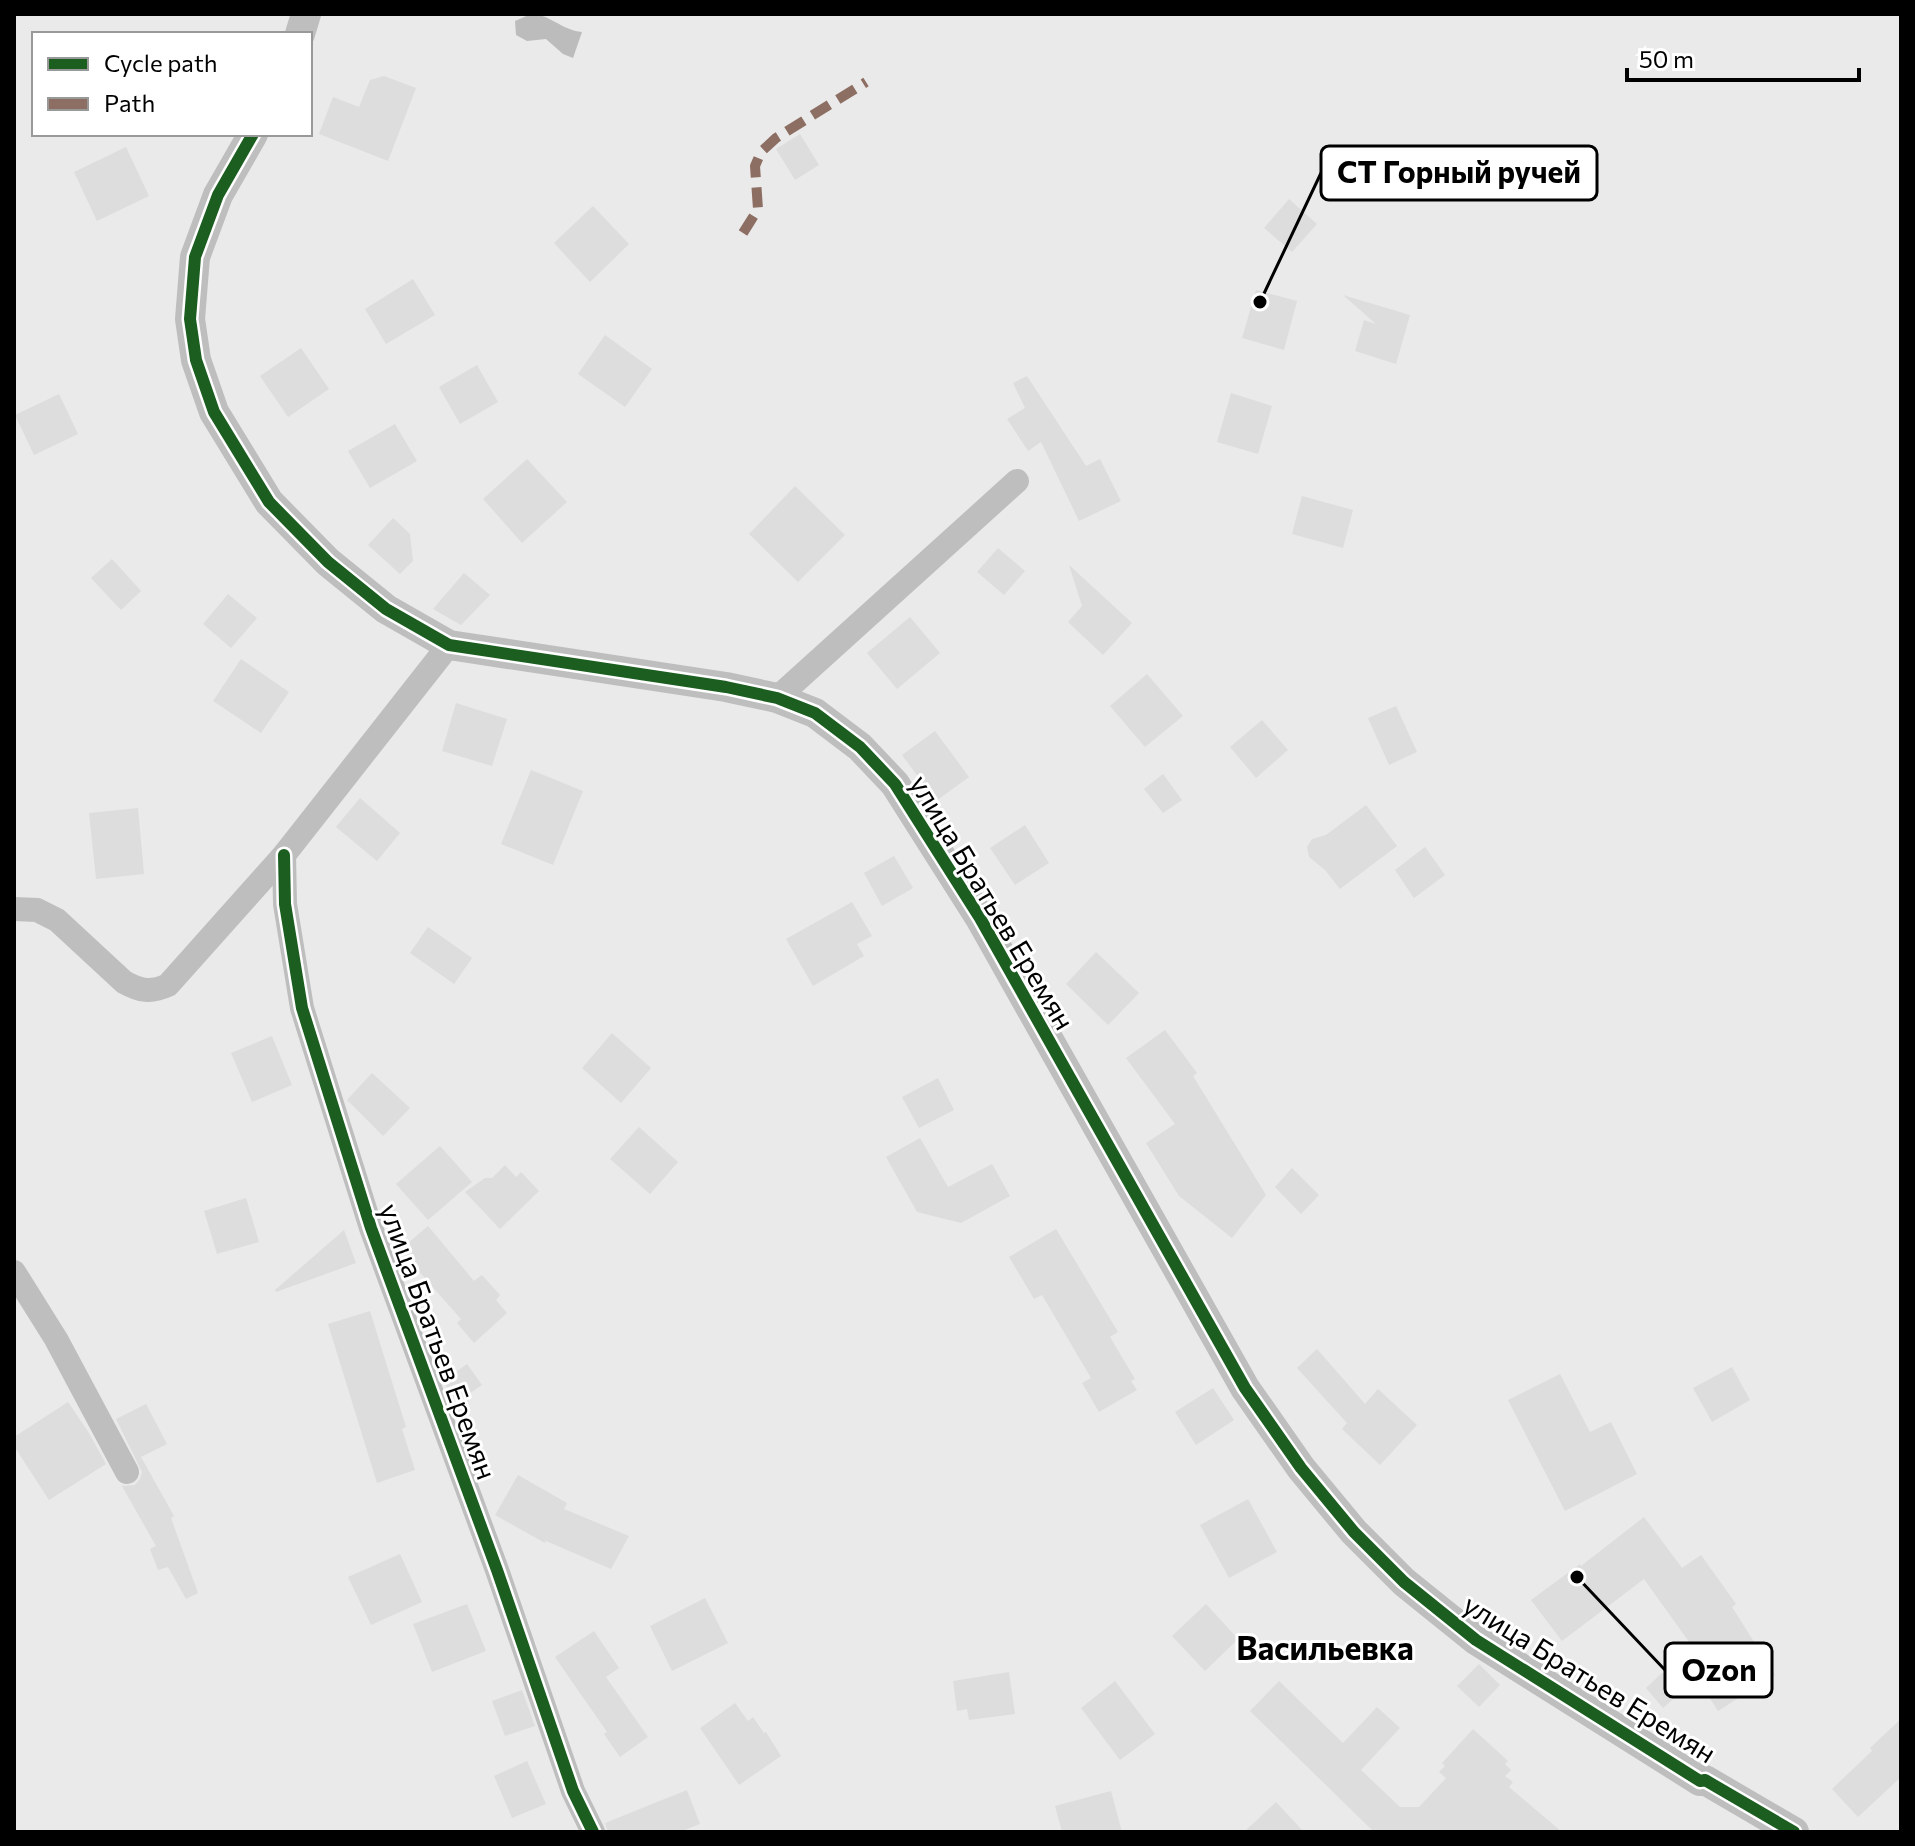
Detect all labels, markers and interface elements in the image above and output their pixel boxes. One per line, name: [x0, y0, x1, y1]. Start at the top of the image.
legend: [32, 32, 312, 136]
scale bar: [1627, 32, 1859, 82]
text: 50 m: [1639, 44, 1694, 73]
text: Cycle path: [104, 48, 218, 77]
text: Path: [104, 88, 155, 117]
callout: СТ Горный ручей: [1321, 146, 1597, 200]
text: СТ Горный ручей: [1337, 152, 1581, 189]
street label: улица Братьев Еремян: [903, 768, 1083, 1036]
street label: улица Братьев Еремян: [373, 1198, 505, 1484]
street label: улица Братьев Еремян: [1457, 1586, 1723, 1770]
district label: Васильевка: [1236, 1627, 1414, 1667]
callout: Ozon: [1665, 1643, 1772, 1697]
text: Ozon: [1681, 1650, 1757, 1687]

